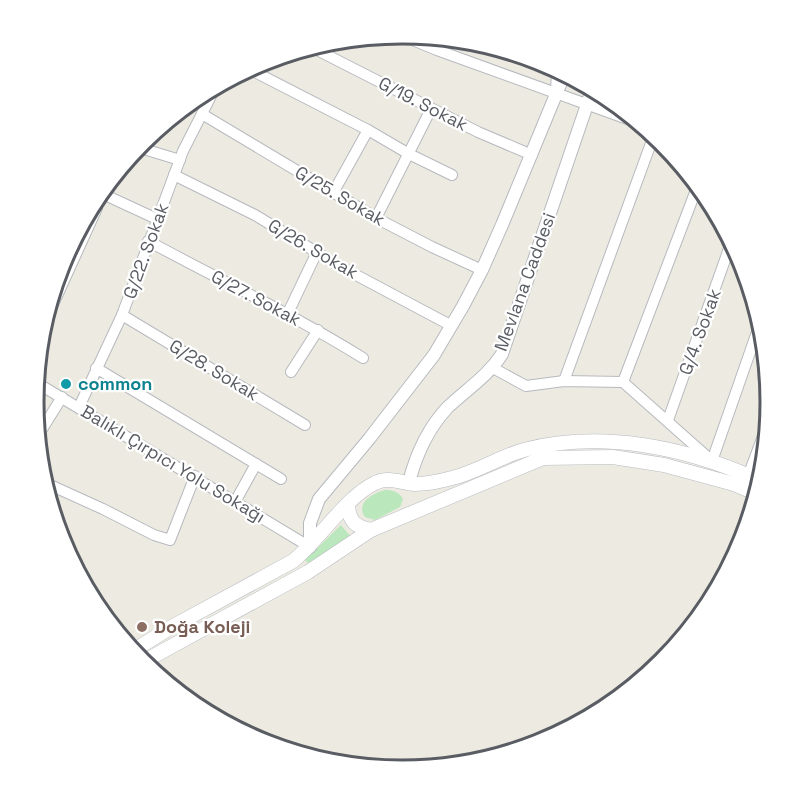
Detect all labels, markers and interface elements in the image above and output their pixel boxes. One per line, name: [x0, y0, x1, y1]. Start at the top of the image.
street label: G/19. Sokak: [375, 71, 472, 136]
street label: G/25. Sokak: [291, 160, 390, 231]
street label: G/22. Sokak: [118, 199, 174, 302]
street label: Mevlana Caddesi: [489, 209, 560, 354]
street label: G/26. Sokak: [264, 213, 363, 284]
street label: G/27. Sokak: [207, 264, 305, 331]
street label: G/4. Sokak: [673, 285, 726, 378]
street label: G/28. Sokak: [165, 334, 264, 406]
place label: common: [78, 372, 152, 395]
marker: common: [59, 377, 73, 391]
street label: Balıklı Çırpıcı Yolu Sokağı: [77, 399, 270, 528]
place label: Doğa Koleji: [154, 615, 250, 638]
marker: Doğa Koleji: [135, 620, 149, 634]

